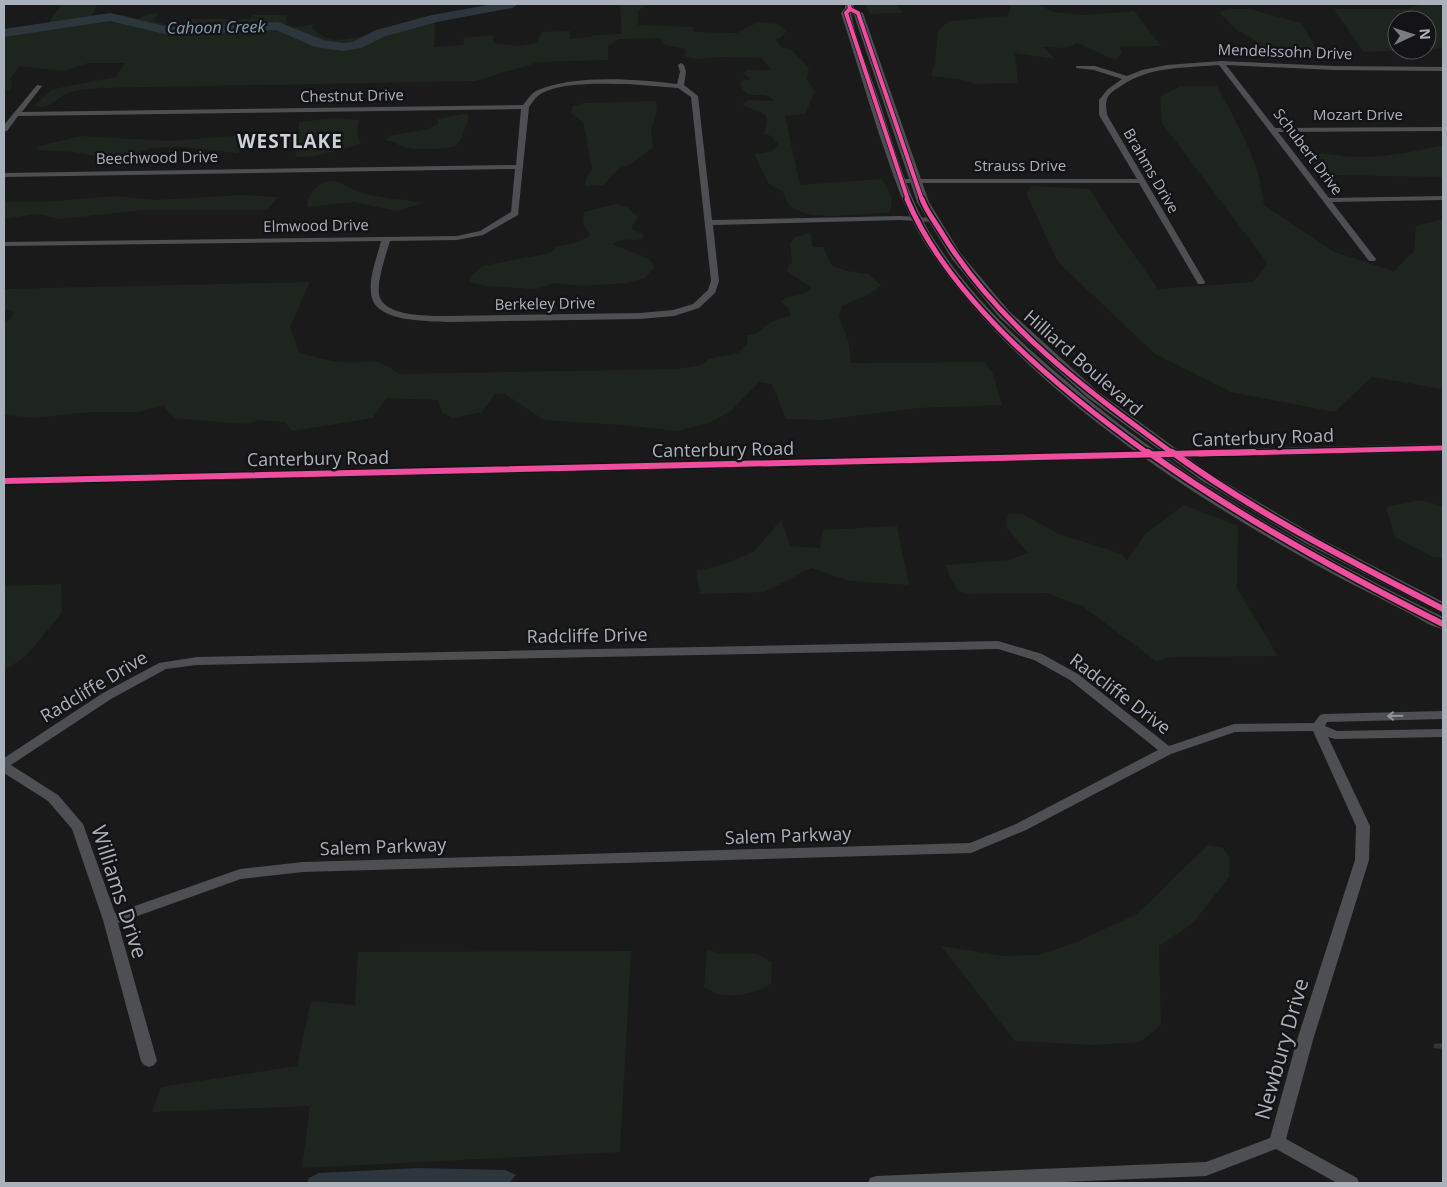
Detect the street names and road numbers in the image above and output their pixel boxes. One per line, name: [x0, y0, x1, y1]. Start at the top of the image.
street label: Mendelssohn Drive: [1217, 39, 1353, 63]
street label: Chestnut Drive: [300, 84, 404, 106]
street label: Schubert Drive: [1270, 104, 1348, 199]
street label: Mozart Drive: [1313, 104, 1403, 124]
street label: Brahms Drive: [1119, 124, 1184, 217]
street label: Beechwood Drive: [96, 146, 218, 168]
street label: Strauss Drive: [974, 155, 1066, 175]
street label: Elmwood Drive: [263, 214, 369, 236]
street label: Berkeley Drive: [494, 292, 596, 314]
street label: Hilliard Boulevard: [1019, 304, 1148, 421]
street label: Canterbury Road: [1191, 423, 1334, 451]
street label: Canterbury Road: [652, 436, 794, 462]
street label: Canterbury Road: [247, 445, 389, 471]
street label: Radcliffe Drive: [526, 622, 648, 648]
street label: Radcliffe Drive: [36, 645, 151, 728]
street label: Radcliffe Drive: [1065, 647, 1176, 739]
street label: Williams Drive: [85, 821, 155, 962]
street label: Salem Parkway: [724, 821, 853, 849]
street label: Salem Parkway: [319, 832, 448, 860]
street label: Newbury Drive: [1248, 975, 1315, 1123]

